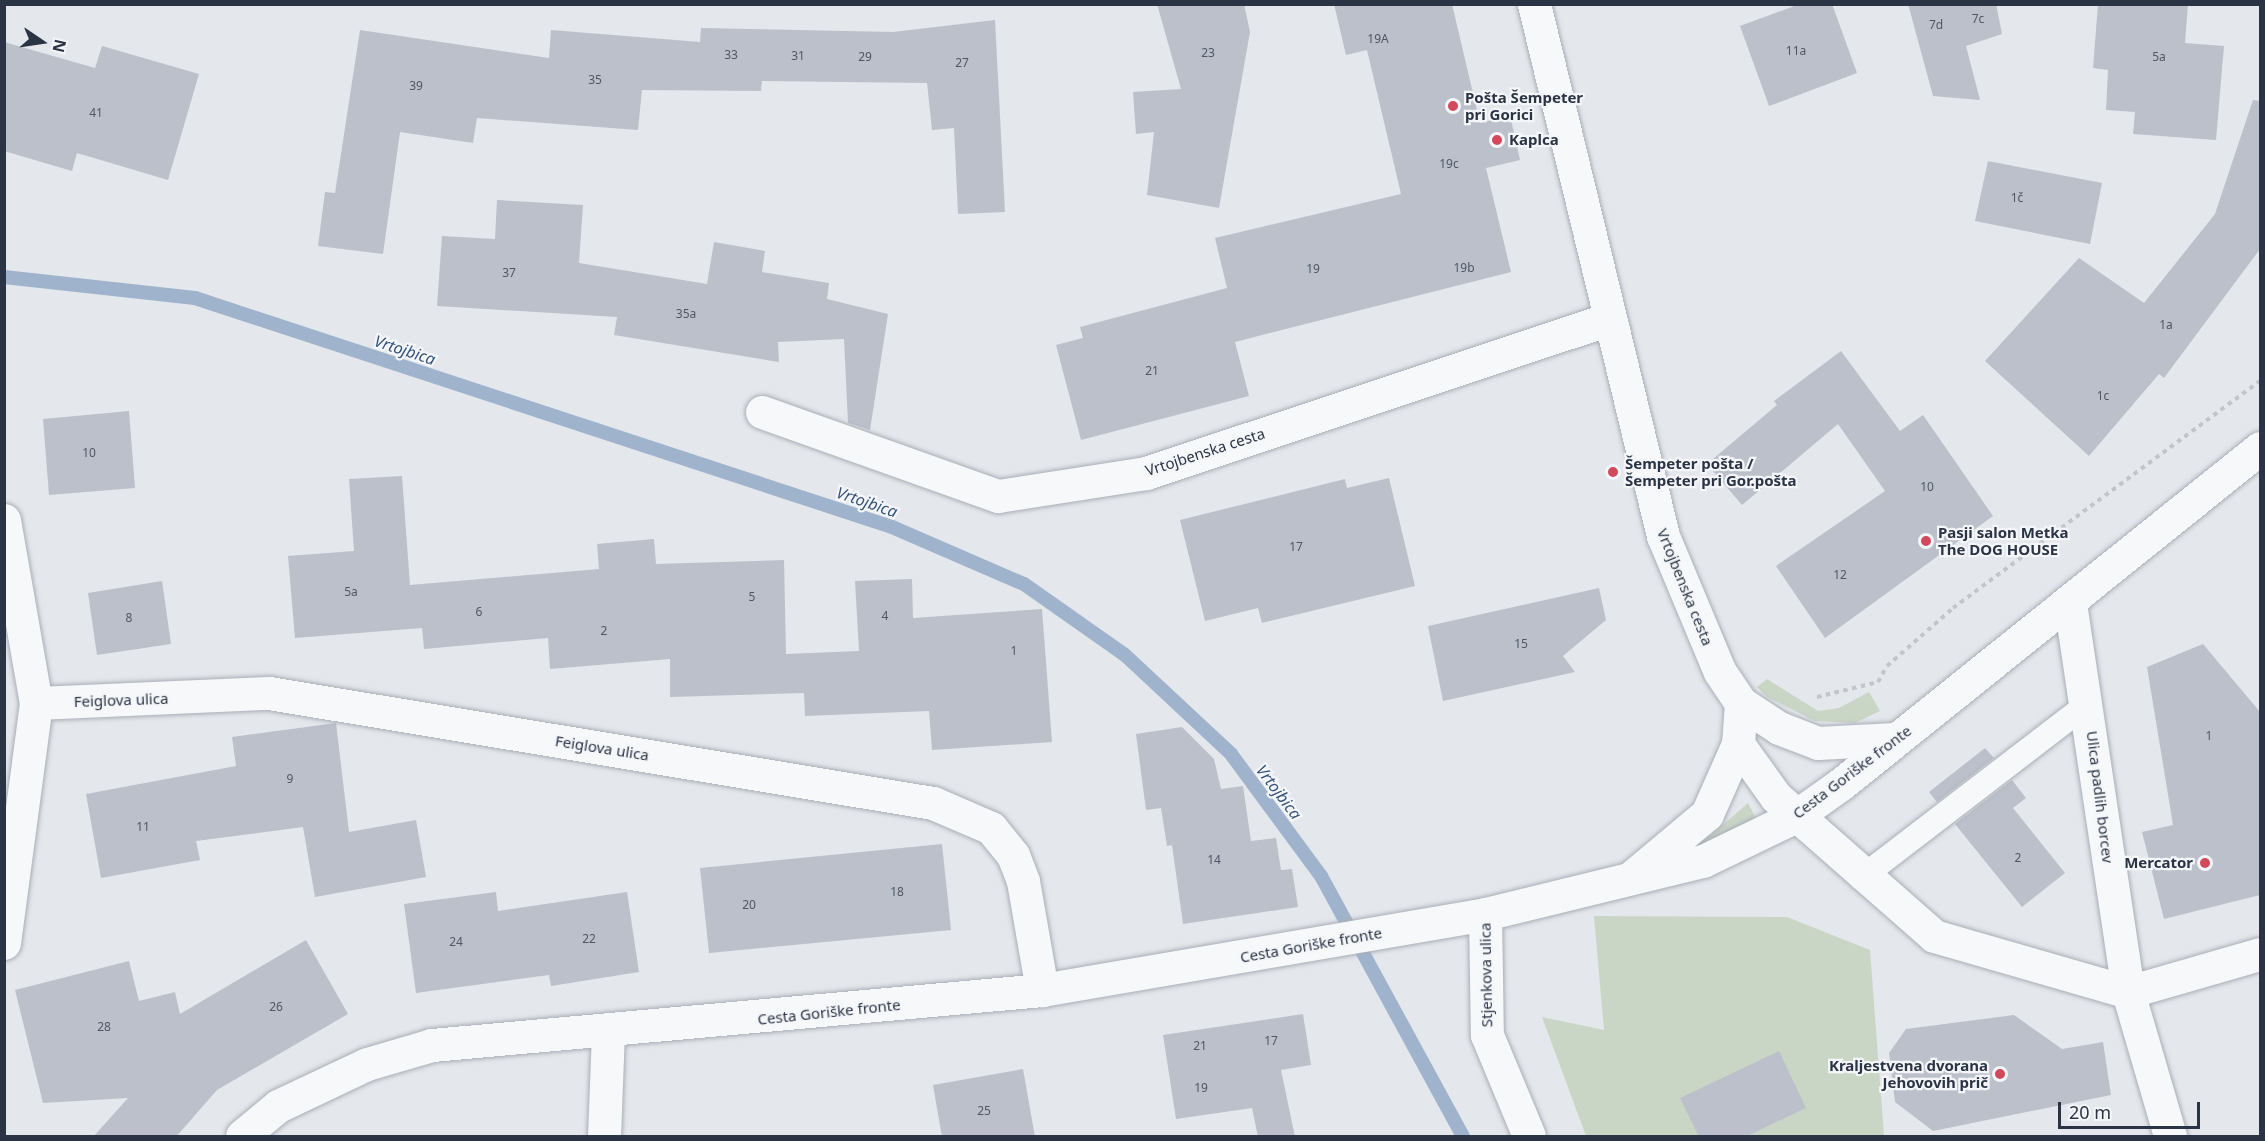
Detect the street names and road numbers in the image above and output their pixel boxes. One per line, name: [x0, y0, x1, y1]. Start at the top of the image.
street label: Vrtojbenska cesta: [1143, 424, 1267, 480]
street label: Vrtojbenska cesta: [1653, 526, 1717, 648]
street label: Feiglova ulica: [73, 689, 169, 711]
street label: Cesta Goriške fronte: [1789, 722, 1915, 822]
street label: Ulica padlih borcev: [2083, 730, 2117, 864]
street label: Feiglova ulica: [554, 732, 650, 764]
street label: Stjenkova ulica: [1476, 923, 1496, 1027]
street label: Cesta Goriške fronte: [1239, 924, 1383, 966]
street label: Cesta Goriške fronte: [757, 996, 901, 1028]

